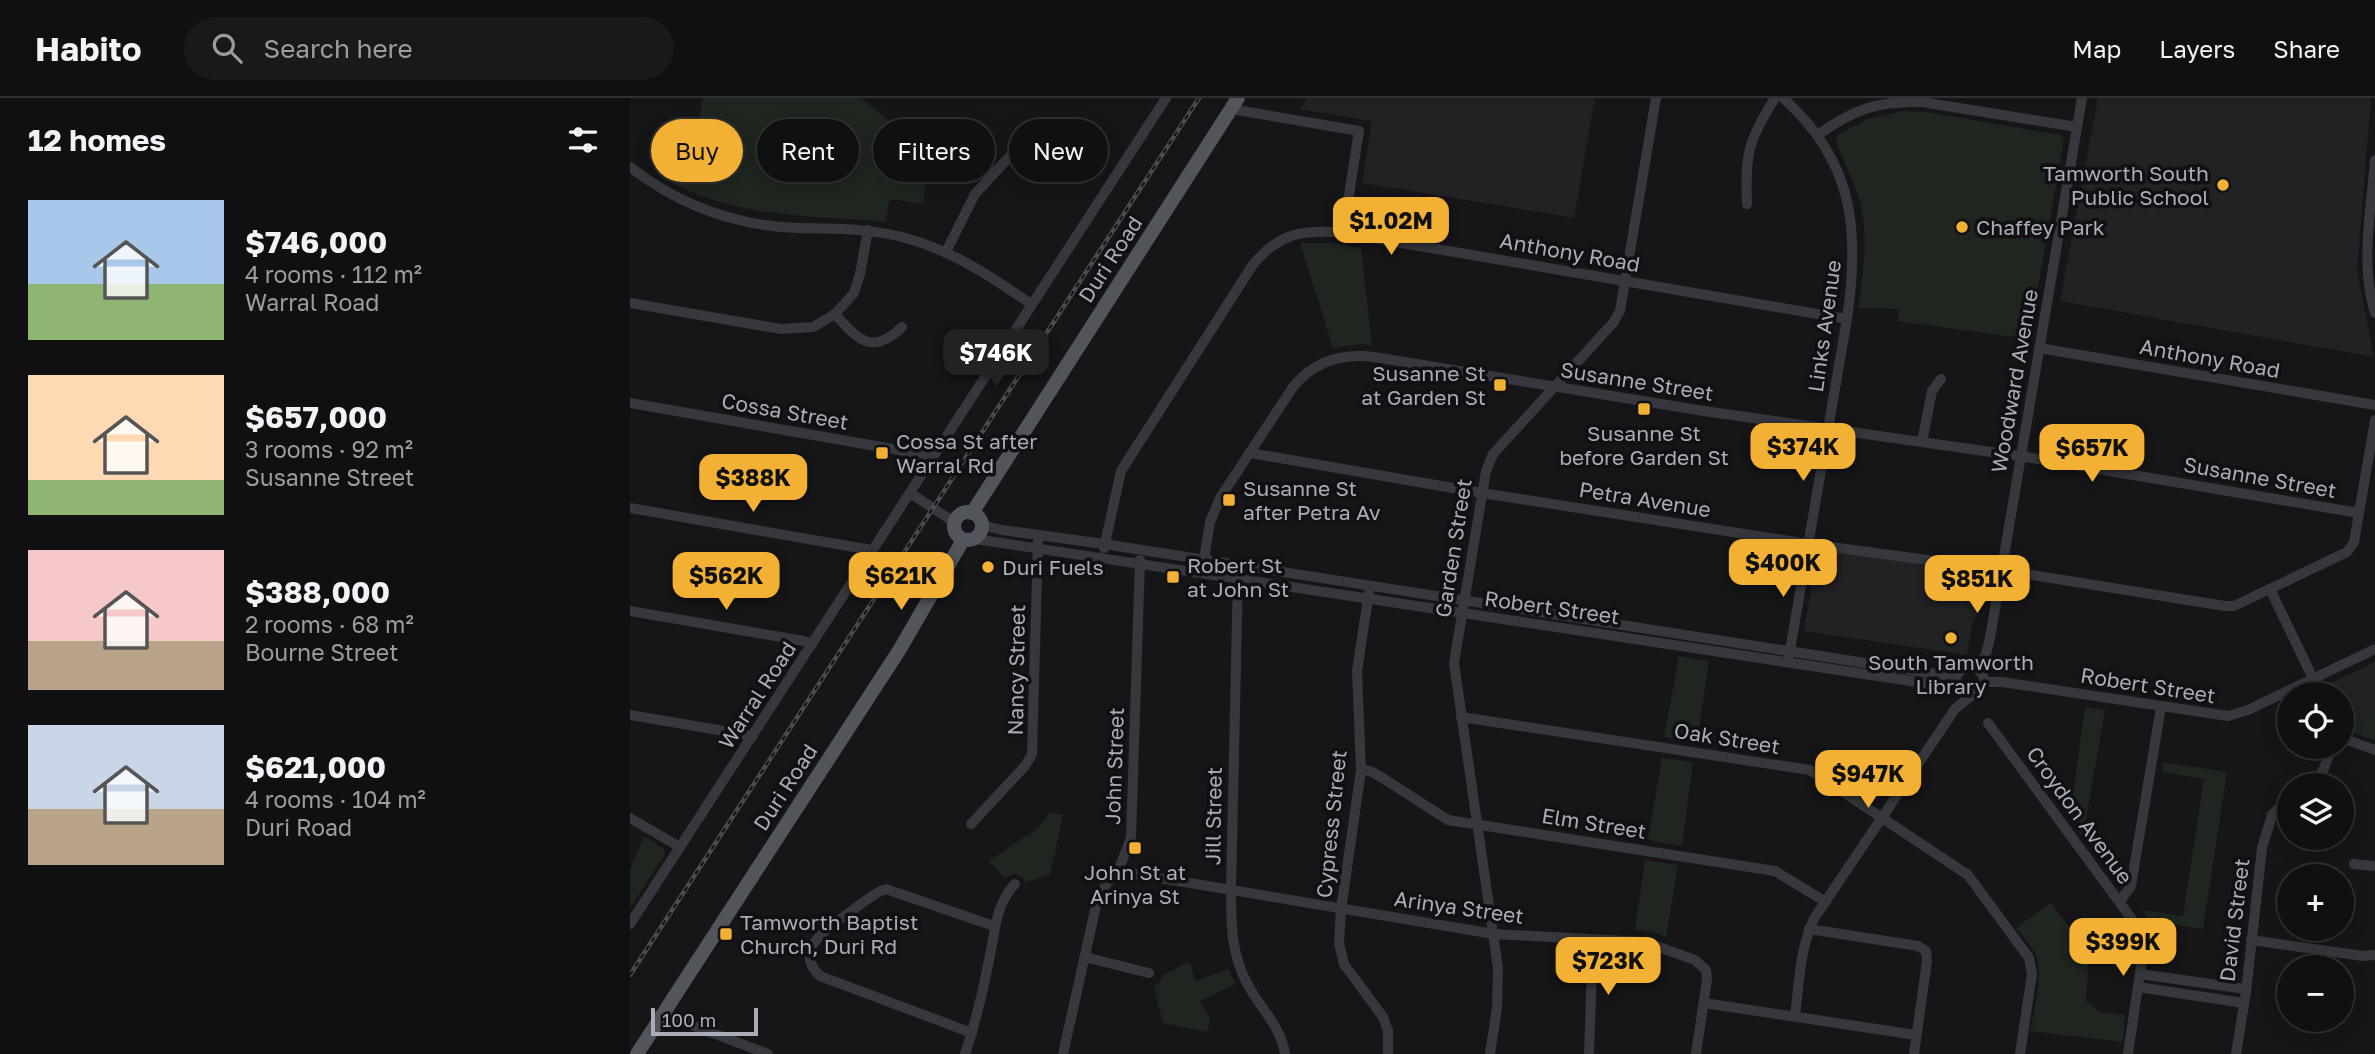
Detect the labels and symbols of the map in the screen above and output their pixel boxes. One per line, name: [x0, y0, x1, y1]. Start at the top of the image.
place label: Tamworth South Public School: [2043, 160, 2209, 210]
marker: Tamworth South Public School: [2215, 177, 2231, 193]
pin: $1.02M: [1334, 198, 1448, 257]
street label: Duri Road: [1072, 211, 1148, 307]
place label: Chaffey Park: [1976, 214, 2105, 240]
marker: Chaffey Park: [1954, 219, 1970, 235]
street label: Anthony Road: [1498, 227, 1642, 277]
street label: Links Avenue: [1802, 258, 1846, 394]
street label: Woodward Avenue: [1985, 287, 2043, 475]
pin: $746K: [947, 330, 1045, 389]
street label: Anthony Road: [2138, 333, 2282, 383]
street label: Susanne Street: [1559, 356, 1715, 406]
place label: Susanne St at Garden St: [1361, 360, 1486, 410]
marker: Susanne St at Garden St: [1492, 377, 1508, 393]
street label: Cossa Street: [720, 387, 850, 435]
marker: Susanne St before Garden St: [1636, 401, 1652, 417]
place label: Susanne St before Garden St: [1559, 420, 1729, 470]
pin: $374K: [1754, 424, 1852, 483]
pin: $657K: [2043, 424, 2141, 484]
place label: Cossa St after Warral Rd: [896, 428, 1037, 478]
marker: Cossa St after Warral Rd: [874, 445, 890, 461]
street label: Susanne Street: [2182, 451, 2338, 503]
pin: $388K: [704, 454, 802, 514]
place label: Susanne St after Petra Av: [1243, 475, 1381, 525]
street label: Petra Avenue: [1577, 476, 1713, 522]
street label: Garden Street: [1429, 477, 1477, 619]
marker: Susanne St after Petra Av: [1221, 492, 1237, 508]
pin: $400K: [1734, 540, 1832, 599]
pin: $562K: [677, 552, 775, 612]
pin: $621K: [852, 552, 950, 612]
place label: Robert St at John St: [1187, 552, 1289, 602]
place label: Duri Fuels: [1002, 554, 1104, 580]
pin: $851K: [1928, 556, 2026, 615]
marker: Duri Fuels: [980, 559, 996, 575]
marker: Robert St at John St: [1165, 569, 1181, 585]
street label: Robert Street: [1483, 585, 1621, 629]
street label: Nancy Street: [1002, 604, 1030, 736]
marker: South Tamworth Library: [1943, 630, 1959, 646]
street label: Warral Road: [713, 636, 801, 754]
place label: South Tamworth Library: [1868, 649, 2034, 699]
street label: Robert Street: [2079, 662, 2217, 708]
street label: John Street: [1099, 707, 1129, 825]
street label: Oak Street: [1672, 717, 1782, 759]
street label: Duri Road: [747, 739, 823, 835]
street label: Croydon Avenue: [2021, 741, 2139, 889]
street label: Cypress Street: [1310, 749, 1352, 899]
pin: $947K: [1819, 750, 1917, 810]
street label: Jill Street: [1199, 767, 1227, 865]
street label: Elm Street: [1540, 802, 1648, 844]
marker: John St at Arinya St: [1127, 840, 1143, 856]
street label: David Street: [2214, 857, 2254, 983]
place label: John St at Arinya St: [1084, 859, 1186, 909]
street label: Arinya Street: [1392, 885, 1526, 929]
place label: Tamworth Baptist Church, Duri Rd: [740, 909, 918, 959]
pin: $399K: [2074, 918, 2172, 978]
marker: Tamworth Baptist Church, Duri Rd: [718, 926, 734, 942]
pin: $723K: [1559, 937, 1657, 997]
scale bar: [651, 1005, 758, 1037]

